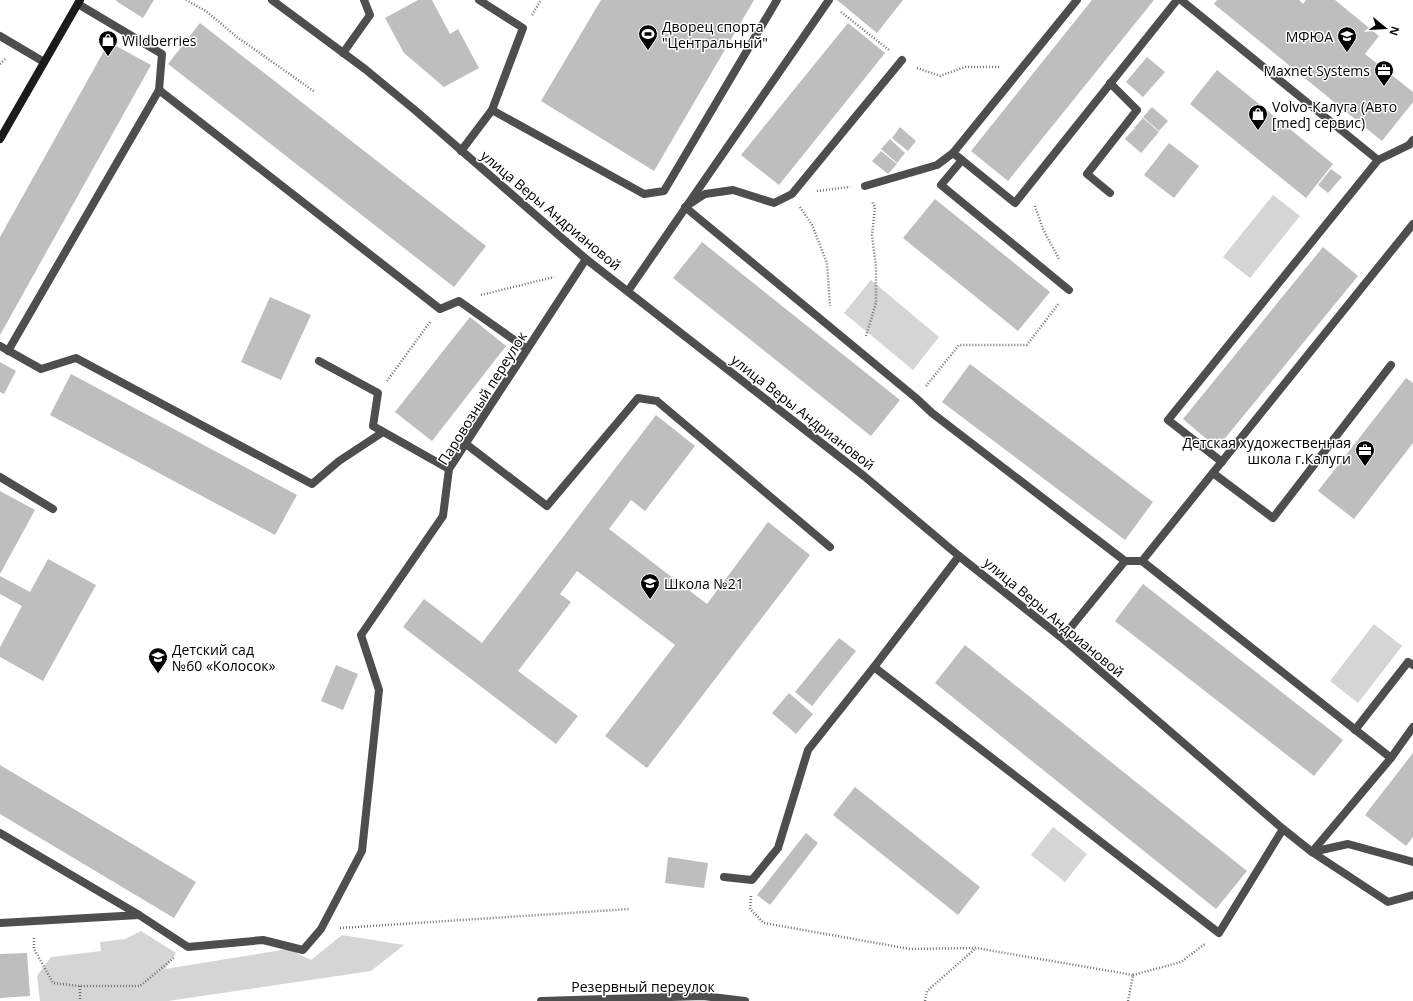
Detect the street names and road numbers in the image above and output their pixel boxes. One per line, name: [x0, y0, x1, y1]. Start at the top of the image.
street label: улица Веры Андриановой: [477, 146, 625, 274]
street label: Паровозный переулок: [433, 327, 531, 468]
street label: улица Веры Андриановой: [727, 350, 879, 474]
street label: улица Веры Андриановой: [980, 553, 1128, 681]
street label: Резервный переулок: [571, 977, 715, 996]

